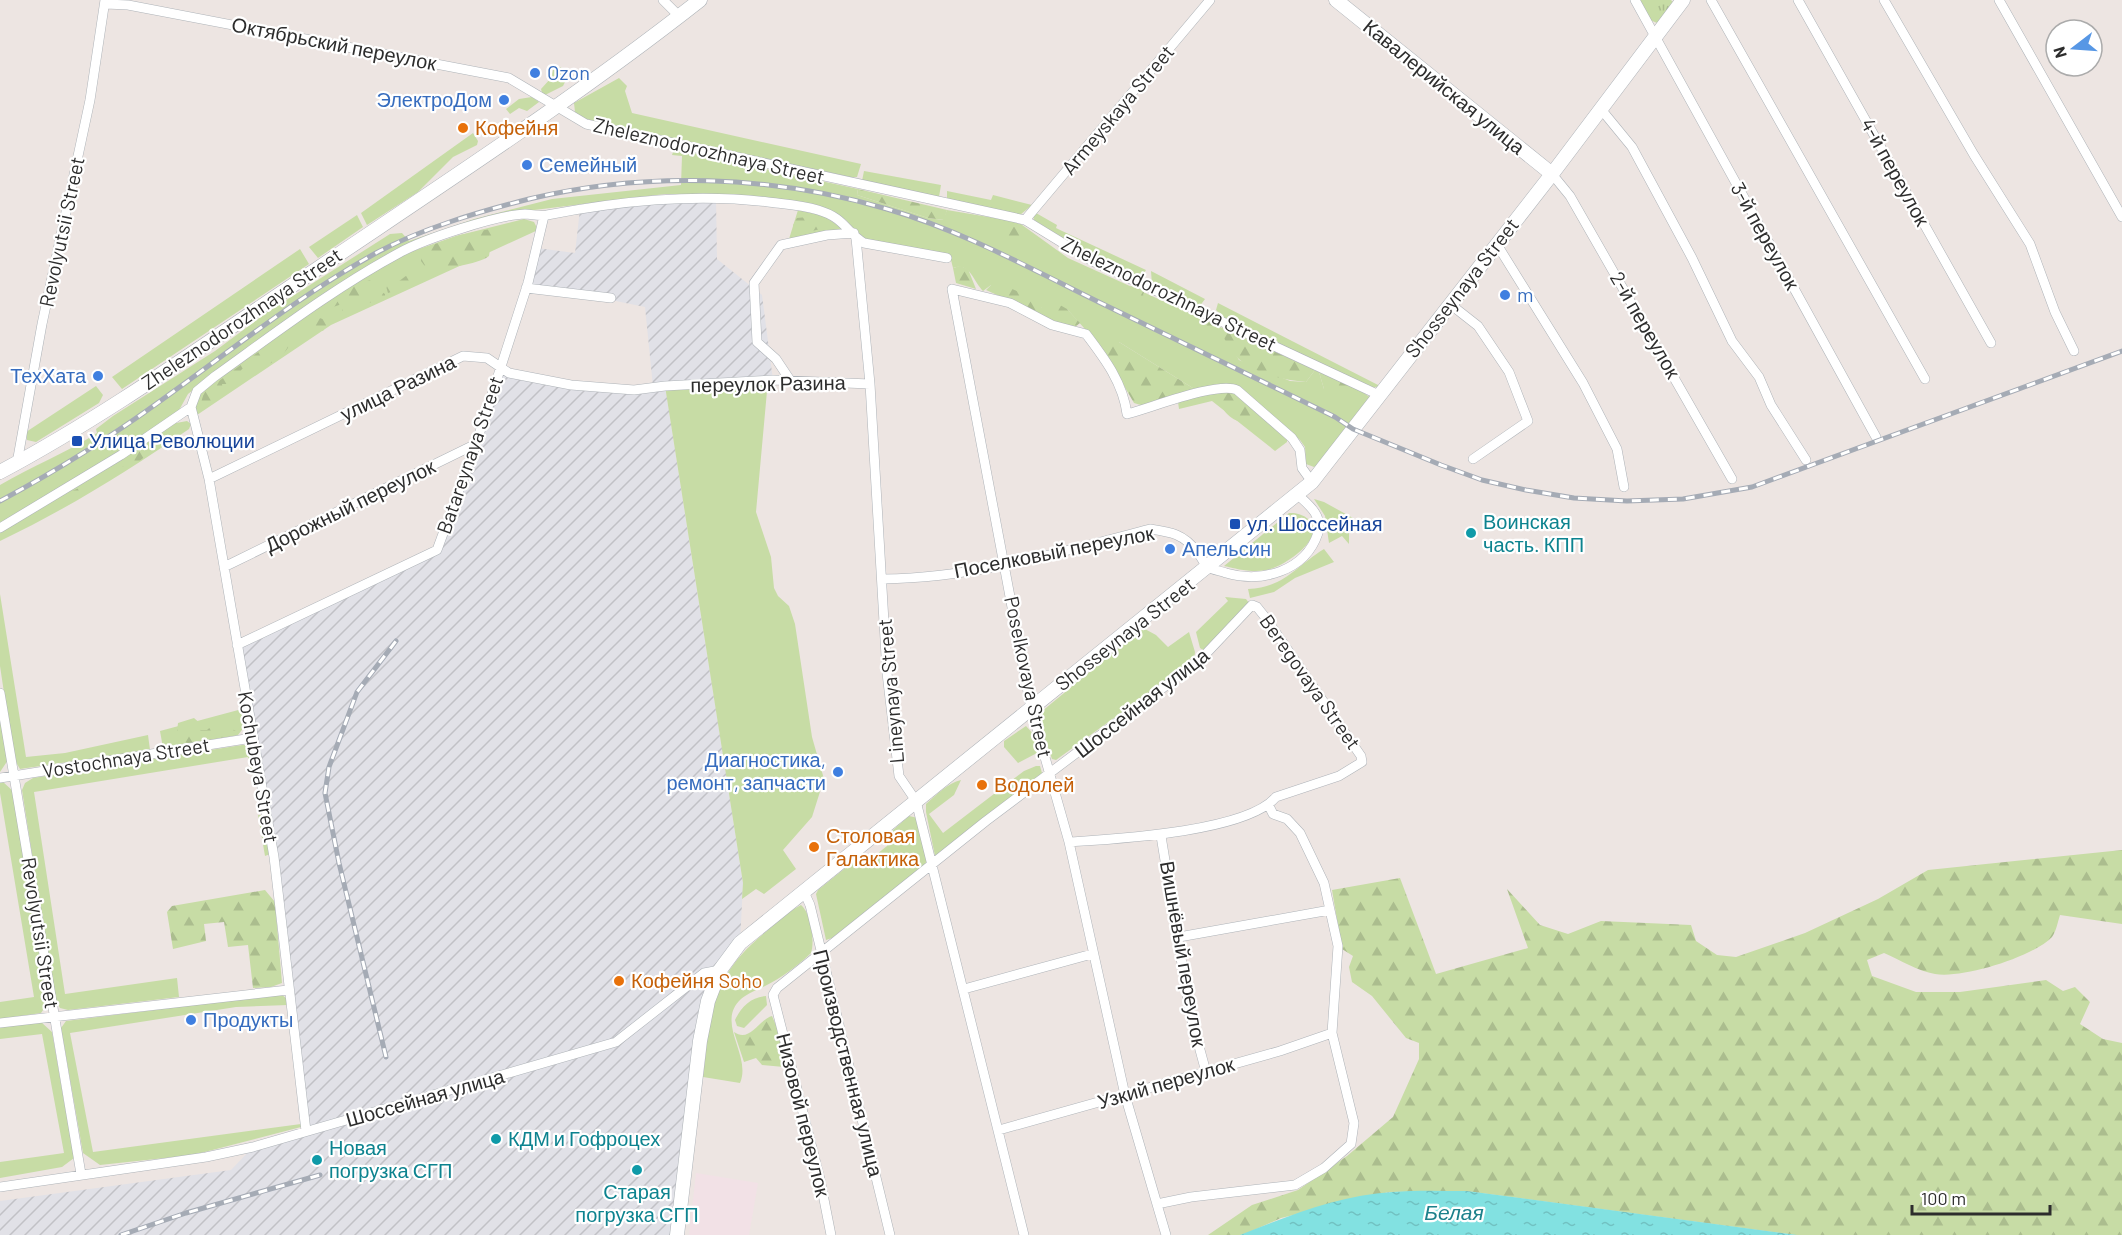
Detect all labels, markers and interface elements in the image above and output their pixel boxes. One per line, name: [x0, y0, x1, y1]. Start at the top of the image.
street label: Октябрьский переулок: [230, 11, 439, 75]
street label: Кавалерийская улица: [1359, 14, 1531, 159]
north arrow: [2044, 18, 2104, 78]
street label: Armeyskaya Street: [1056, 40, 1179, 179]
text: N: [2049, 45, 2070, 60]
place label: Ozon: [547, 60, 590, 84]
marker: Ozon: [528, 66, 542, 80]
place label: ЭлектроДом: [376, 87, 492, 111]
marker: ЭлектроДом: [497, 93, 511, 107]
street label: Zheleznodorozhnaya Street: [591, 112, 827, 188]
street label: 4-й переулок: [1856, 113, 1935, 230]
place label: Кофейня: [475, 115, 558, 139]
marker: Кофейня: [456, 121, 470, 135]
place label: Семейный: [539, 152, 637, 176]
street label: Revolyutsii Street: [33, 155, 89, 309]
marker: Семейный: [520, 158, 534, 172]
street label: 3-й переулок: [1727, 178, 1805, 293]
street label: Shosseynaya Street: [1399, 213, 1523, 362]
street label: Zheleznodorozhnaya Street: [1058, 231, 1281, 356]
street label: Zheleznodorozhnaya Street: [137, 242, 346, 394]
street label: 2-й переулок: [1606, 267, 1686, 382]
place label: m: [1517, 282, 1534, 306]
marker: m: [1498, 288, 1512, 302]
street label: улица Разина: [336, 349, 460, 425]
place label: ТехХата: [10, 363, 87, 387]
marker: ТехХата: [91, 369, 105, 383]
street label: переулок Разина: [690, 370, 847, 396]
street label: Batareynaya Street: [431, 372, 507, 537]
place label: Улица Революции: [89, 428, 255, 452]
marker: Улица Революции: [70, 434, 84, 448]
street label: Дорожный переулок: [261, 453, 439, 557]
place label: Воинская часть. КПП: [1483, 509, 1584, 556]
place label: ул. Шоссейная: [1247, 511, 1383, 535]
marker: ул. Шоссейная: [1228, 517, 1242, 531]
street label: Поселковый переулок: [952, 520, 1156, 582]
marker: Воинская часть. КПП: [1464, 526, 1478, 540]
place label: Апельсин: [1182, 536, 1271, 560]
marker: Апельсин: [1163, 542, 1177, 556]
street label: Shosseynaya Street: [1050, 571, 1199, 695]
street label: Poselkovaya Street: [1000, 594, 1058, 760]
street label: Beregovaya Street: [1255, 609, 1366, 754]
street label: Lineynaya Street: [872, 618, 908, 765]
street label: Шоссейная улица: [1069, 642, 1214, 762]
street label: Kochubeya Street: [234, 689, 284, 845]
street label: Vostochnaya Street: [40, 732, 211, 782]
place label: Диагностика, ремонт, запчасти: [666, 747, 826, 794]
marker: Диагностика, ремонт, запчасти: [831, 765, 845, 779]
place label: Водолей: [994, 772, 1074, 796]
marker: Водолей: [975, 778, 989, 792]
place label: Столовая Галактика: [826, 823, 920, 870]
marker: Столовая Галактика: [807, 840, 821, 854]
street label: Revolyutsii Street: [17, 855, 65, 1010]
street label: Вишнёвый переулок: [1156, 859, 1212, 1049]
street label: Производственная улица: [809, 947, 889, 1180]
place label: Кофейня Soho: [631, 968, 763, 992]
marker: Кофейня Soho: [612, 974, 626, 988]
place label: Продукты: [203, 1007, 293, 1031]
marker: Продукты: [184, 1013, 198, 1027]
street label: Низовой переулок: [772, 1031, 836, 1199]
street label: Узкий переулок: [1095, 1051, 1237, 1113]
street label: Шоссейная улица: [343, 1063, 508, 1131]
place label: КДМ и Гофроцех: [508, 1126, 660, 1150]
marker: КДМ и Гофроцех: [489, 1132, 503, 1146]
place label: Новая погрузка СГП: [329, 1135, 452, 1182]
marker: Новая погрузка СГП: [310, 1153, 324, 1167]
marker: Старая погрузка СГП: [630, 1163, 644, 1177]
scale bar: [1912, 1178, 2050, 1216]
place label: Старая погрузка СГП: [575, 1179, 699, 1226]
text: 100 m: [1921, 1187, 1966, 1209]
water label: Белая: [1424, 1199, 1484, 1224]

